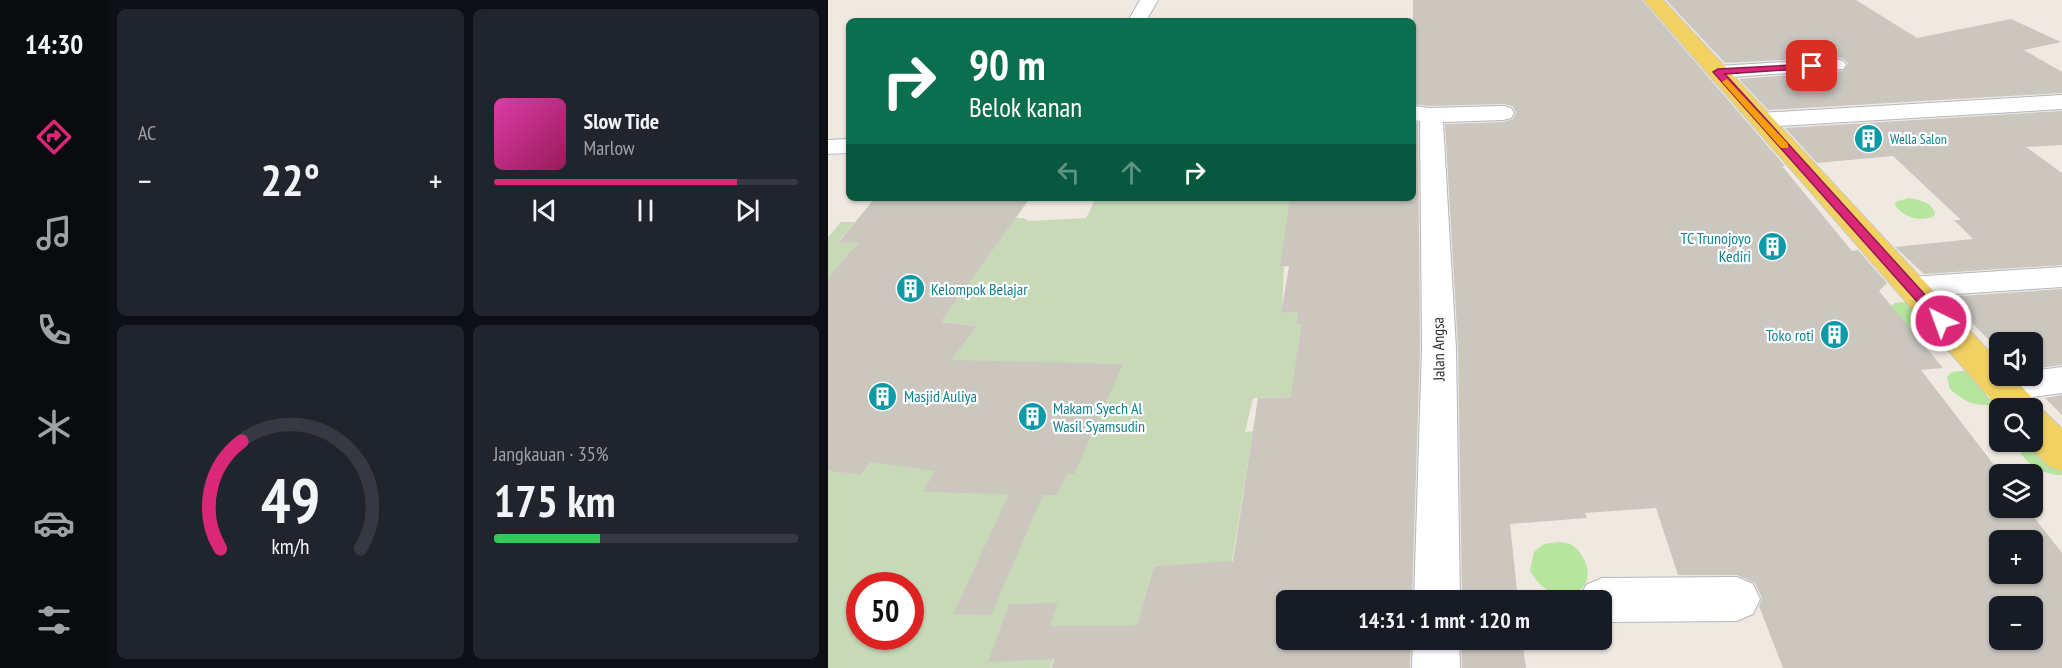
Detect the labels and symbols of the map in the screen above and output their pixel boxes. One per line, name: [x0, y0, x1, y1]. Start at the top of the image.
pin: [1786, 40, 1837, 91]
building icon: Wella Salon: [1853, 123, 1885, 155]
place label: Wella Salon: [1890, 130, 1947, 148]
place label: TC Trunojoyo Kediri: [1680, 228, 1751, 266]
building icon: TC Trunojoyo Kediri: [1756, 231, 1788, 263]
building icon: Kelompok Belajar: [894, 273, 926, 305]
place label: Kelompok Belajar: [931, 279, 1028, 299]
position arrow: [1909, 289, 1973, 353]
street label: Jalan Angsa: [1427, 317, 1449, 382]
building icon: Toko roti: [1819, 319, 1851, 351]
place label: Toko roti: [1766, 325, 1814, 345]
building icon: Masjid Auliya: [867, 380, 899, 412]
place label: Masjid Auliya: [904, 386, 977, 406]
place label: Makam Syech Al Wasil Syamsudin: [1053, 398, 1145, 436]
building icon: Makam Syech Al Wasil Syamsudin: [1016, 401, 1048, 433]
speed limit sign: 50: [846, 572, 924, 650]

